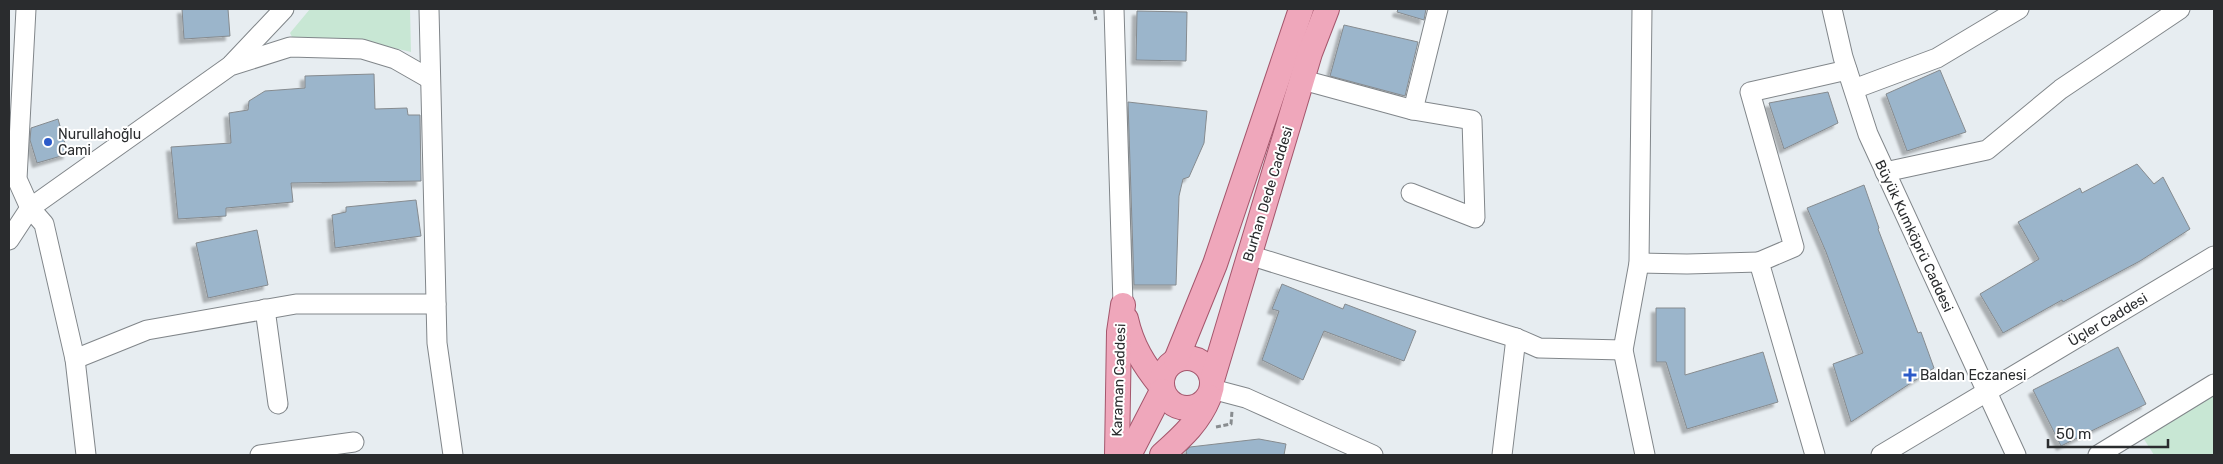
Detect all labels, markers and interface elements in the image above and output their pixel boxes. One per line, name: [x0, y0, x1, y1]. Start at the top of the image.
street label: Burhan Dede Caddesi: [1239, 124, 1297, 264]
place label: Nurullahoğlu Cami: [58, 126, 141, 159]
marker: Nurullahoğlu Cami: [42, 136, 54, 148]
street label: Büyük Kumköprü Caddesi: [1871, 157, 1957, 315]
street label: Üçler Caddesi: [2065, 290, 2151, 350]
street label: Karaman Caddesi: [1109, 323, 1129, 437]
place label: Baldan Eczanesi: [1920, 367, 2026, 384]
marker: Baldan Eczanesi: [1904, 369, 1916, 381]
scale bar: [2048, 416, 2168, 448]
text: 50 m: [2056, 425, 2091, 443]

